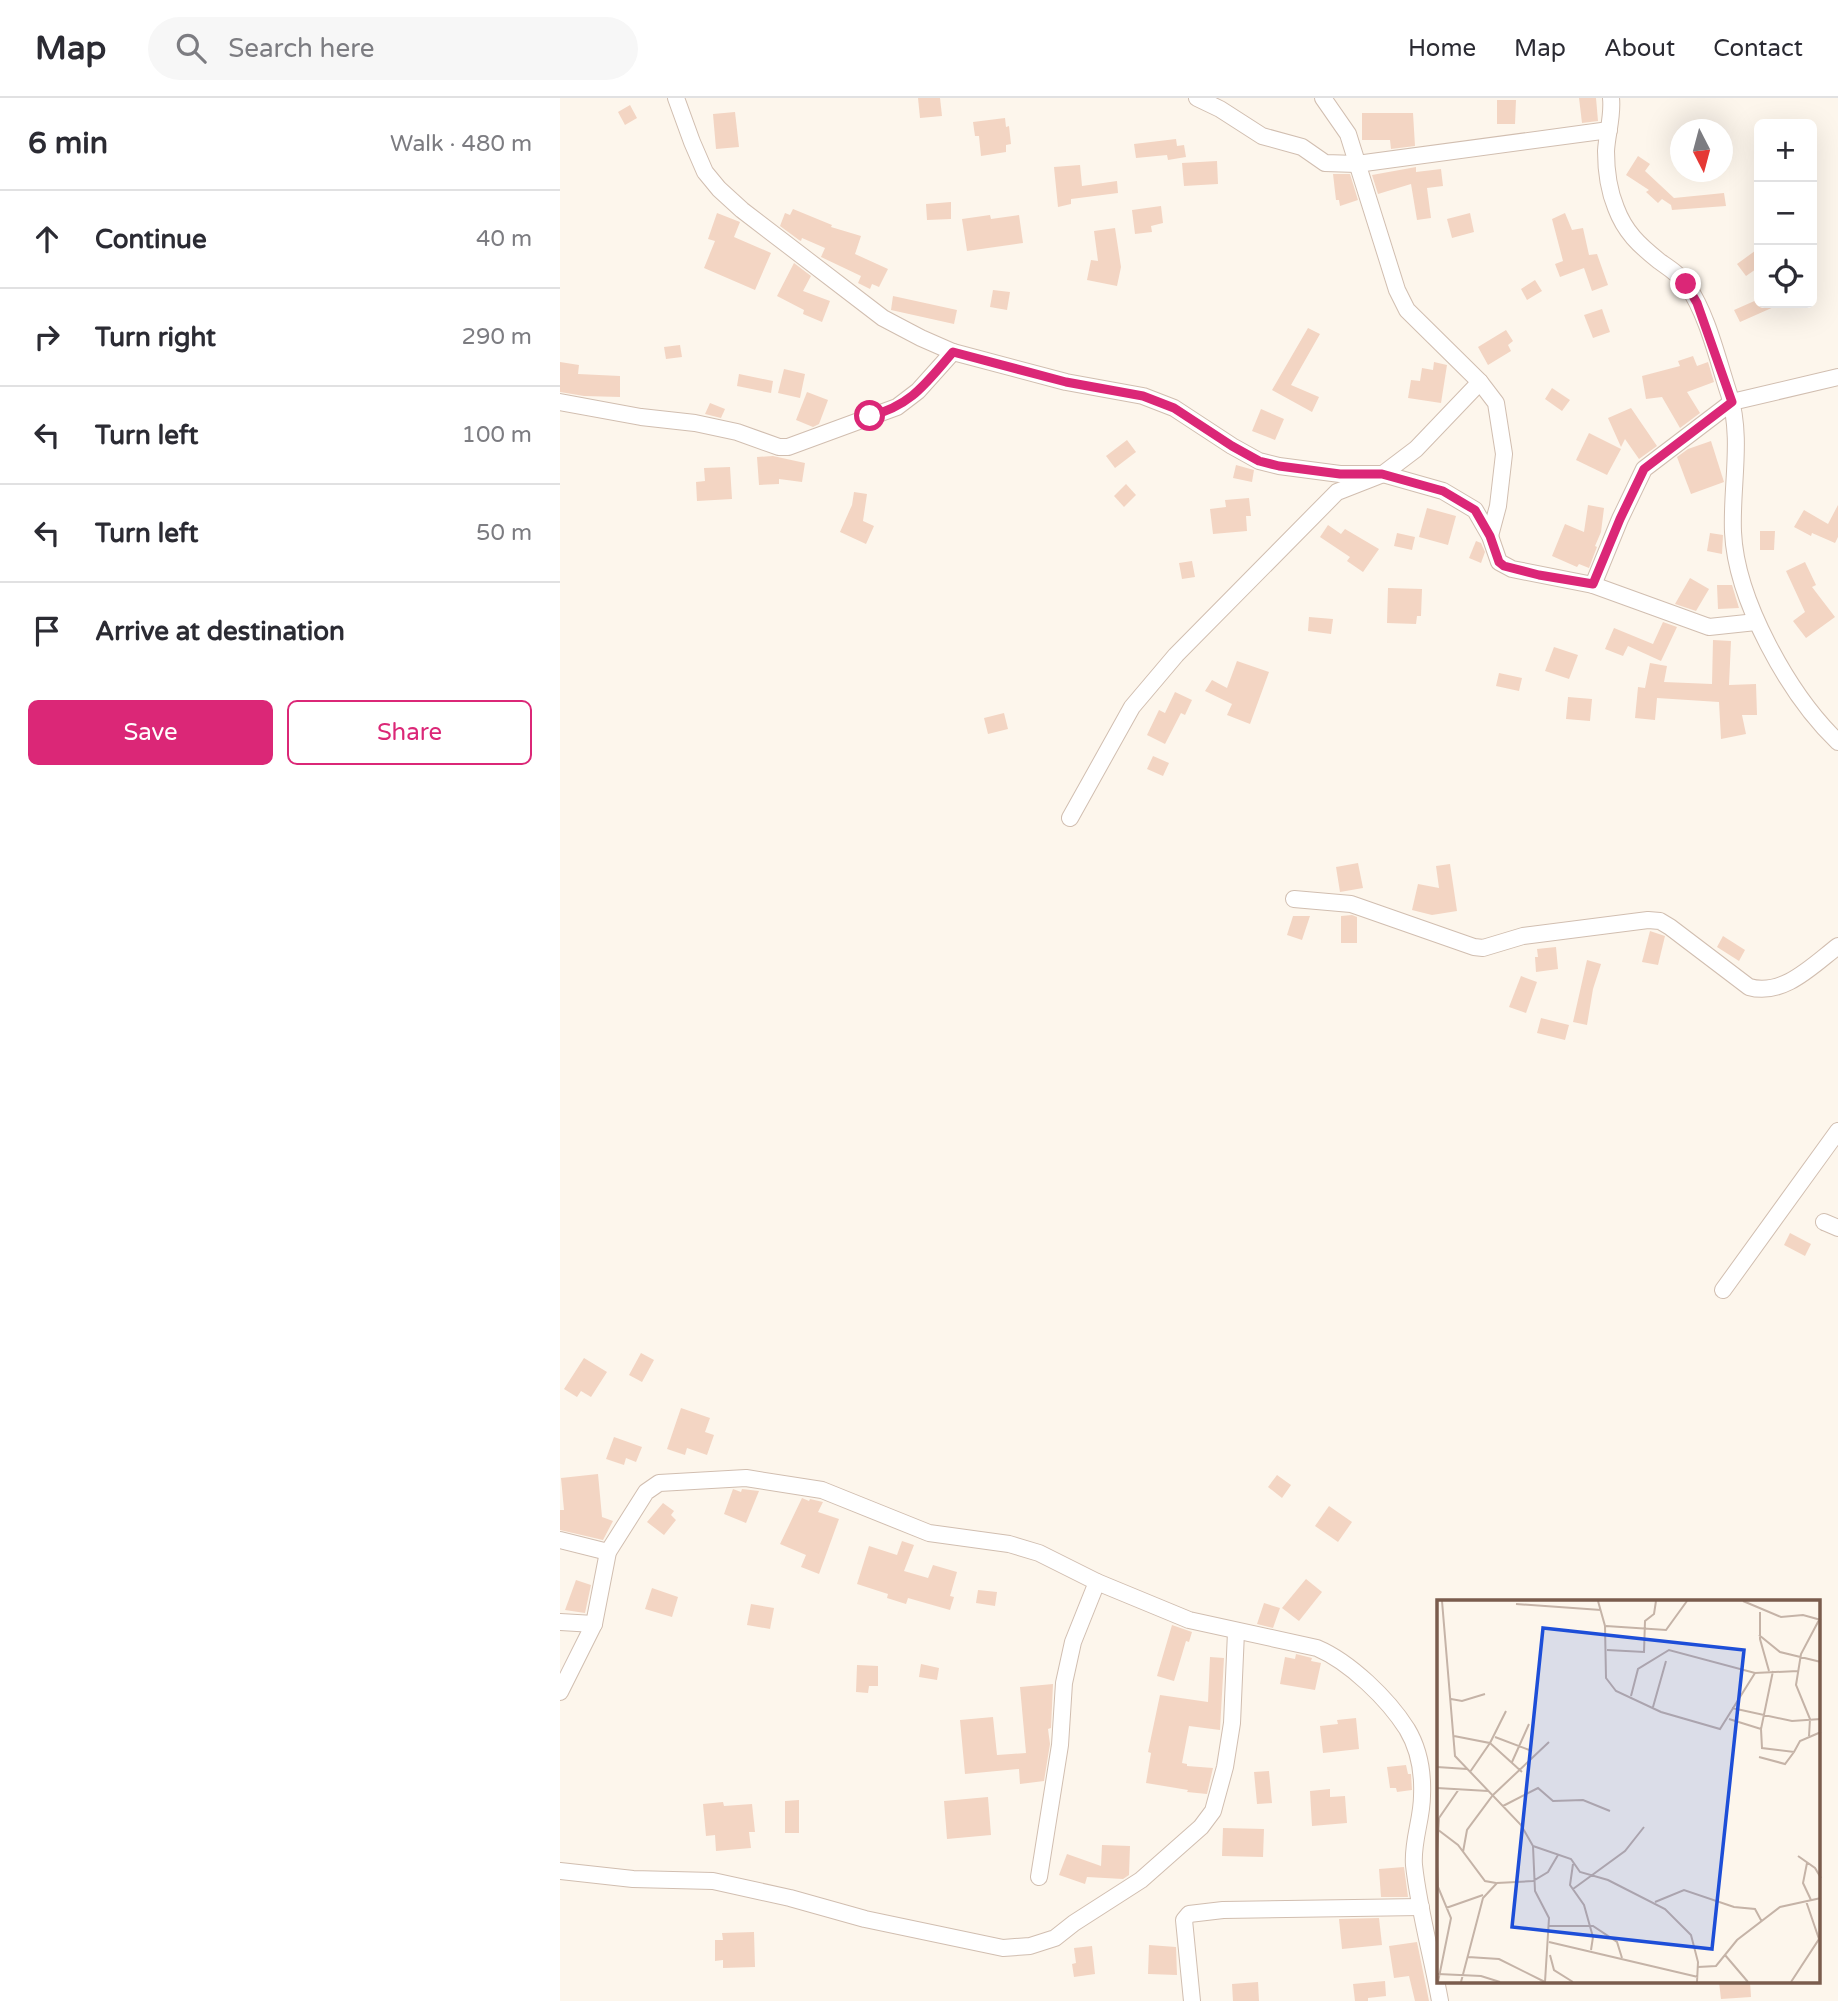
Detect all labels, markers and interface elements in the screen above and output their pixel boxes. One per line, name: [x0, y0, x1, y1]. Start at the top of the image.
search box: [148, 17, 638, 80]
text: Map: [35, 29, 106, 68]
icon: search: [172, 29, 210, 67]
text: Search here: [228, 33, 374, 64]
text: Home: [1408, 34, 1476, 63]
text: Map: [1514, 34, 1566, 63]
text: About: [1604, 34, 1675, 63]
text: Contact: [1713, 34, 1803, 63]
north arrow: [1670, 119, 1733, 182]
map controls: [1754, 119, 1817, 308]
button: +: [1754, 119, 1817, 182]
text: 6 min: [28, 125, 108, 162]
text: Walk · 480 m: [390, 130, 532, 158]
button: −: [1754, 182, 1817, 245]
icon: ahead: [28, 220, 66, 258]
text: Continue: [95, 224, 207, 255]
text: 40 m: [476, 225, 532, 253]
button: locate: [1754, 245, 1817, 308]
route end: [1670, 268, 1701, 299]
icon: right: [28, 318, 66, 356]
text: Turn right: [95, 322, 216, 353]
text: 290 m: [462, 323, 532, 351]
route start: [854, 400, 885, 431]
icon: left: [28, 416, 66, 454]
text: Turn left: [95, 420, 198, 451]
text: 100 m: [462, 421, 532, 449]
icon: left: [28, 514, 66, 552]
text: Turn left: [95, 518, 198, 549]
text: 50 m: [476, 519, 532, 547]
icon: arrive: [28, 612, 66, 650]
text: Arrive at destination: [95, 616, 345, 647]
button: Save: [28, 700, 273, 765]
button: Share: [287, 700, 532, 765]
inset map: [1437, 1600, 1820, 1983]

